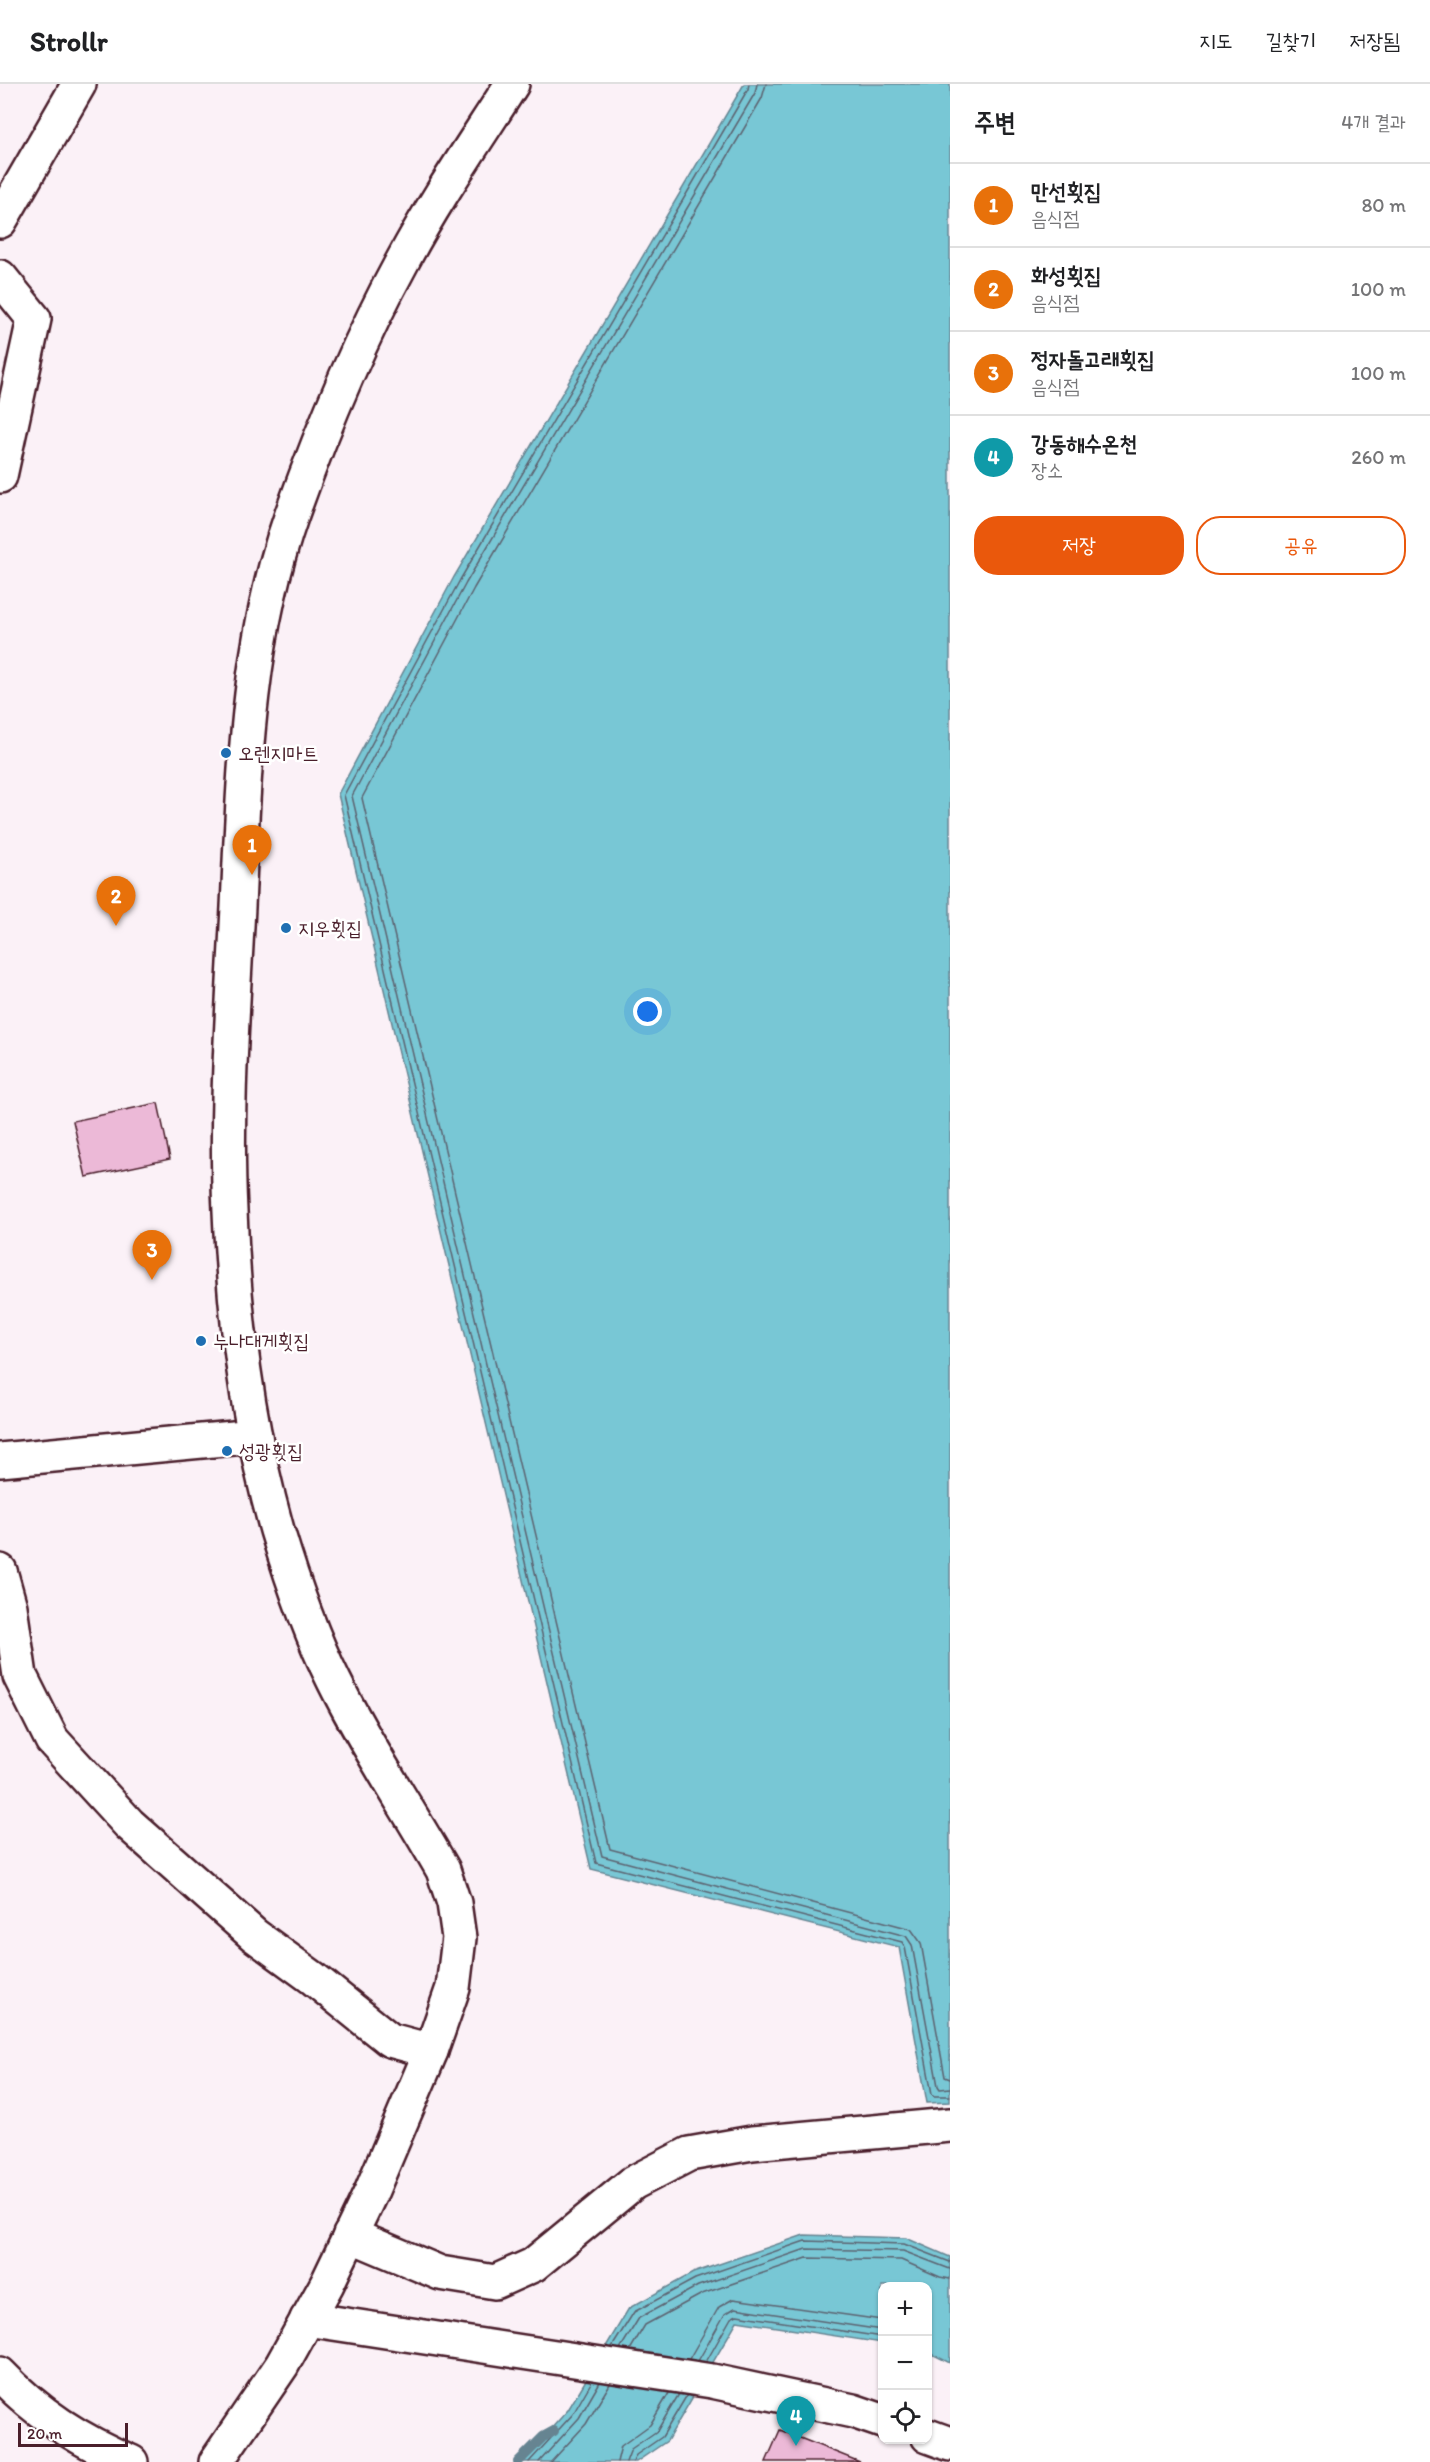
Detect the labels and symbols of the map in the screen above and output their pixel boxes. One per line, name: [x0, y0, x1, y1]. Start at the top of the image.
place label: 오렌지마트: [238, 741, 318, 765]
marker: 오렌지마트: [219, 746, 233, 760]
pin: 1: [232, 826, 272, 875]
pin: 2: [96, 876, 136, 926]
place label: 지우횟집: [298, 916, 362, 940]
marker: 지우횟집: [279, 921, 293, 935]
your location: [633, 997, 662, 1026]
pin: 3: [132, 1230, 172, 1280]
place label: 누나대게횟집: [213, 1329, 310, 1353]
marker: 누나대게횟집: [194, 1334, 208, 1348]
place label: 성광횟집: [239, 1439, 303, 1463]
marker: 성광횟집: [220, 1444, 234, 1458]
pin: 4: [776, 2396, 816, 2446]
scale bar: [18, 2420, 128, 2448]

